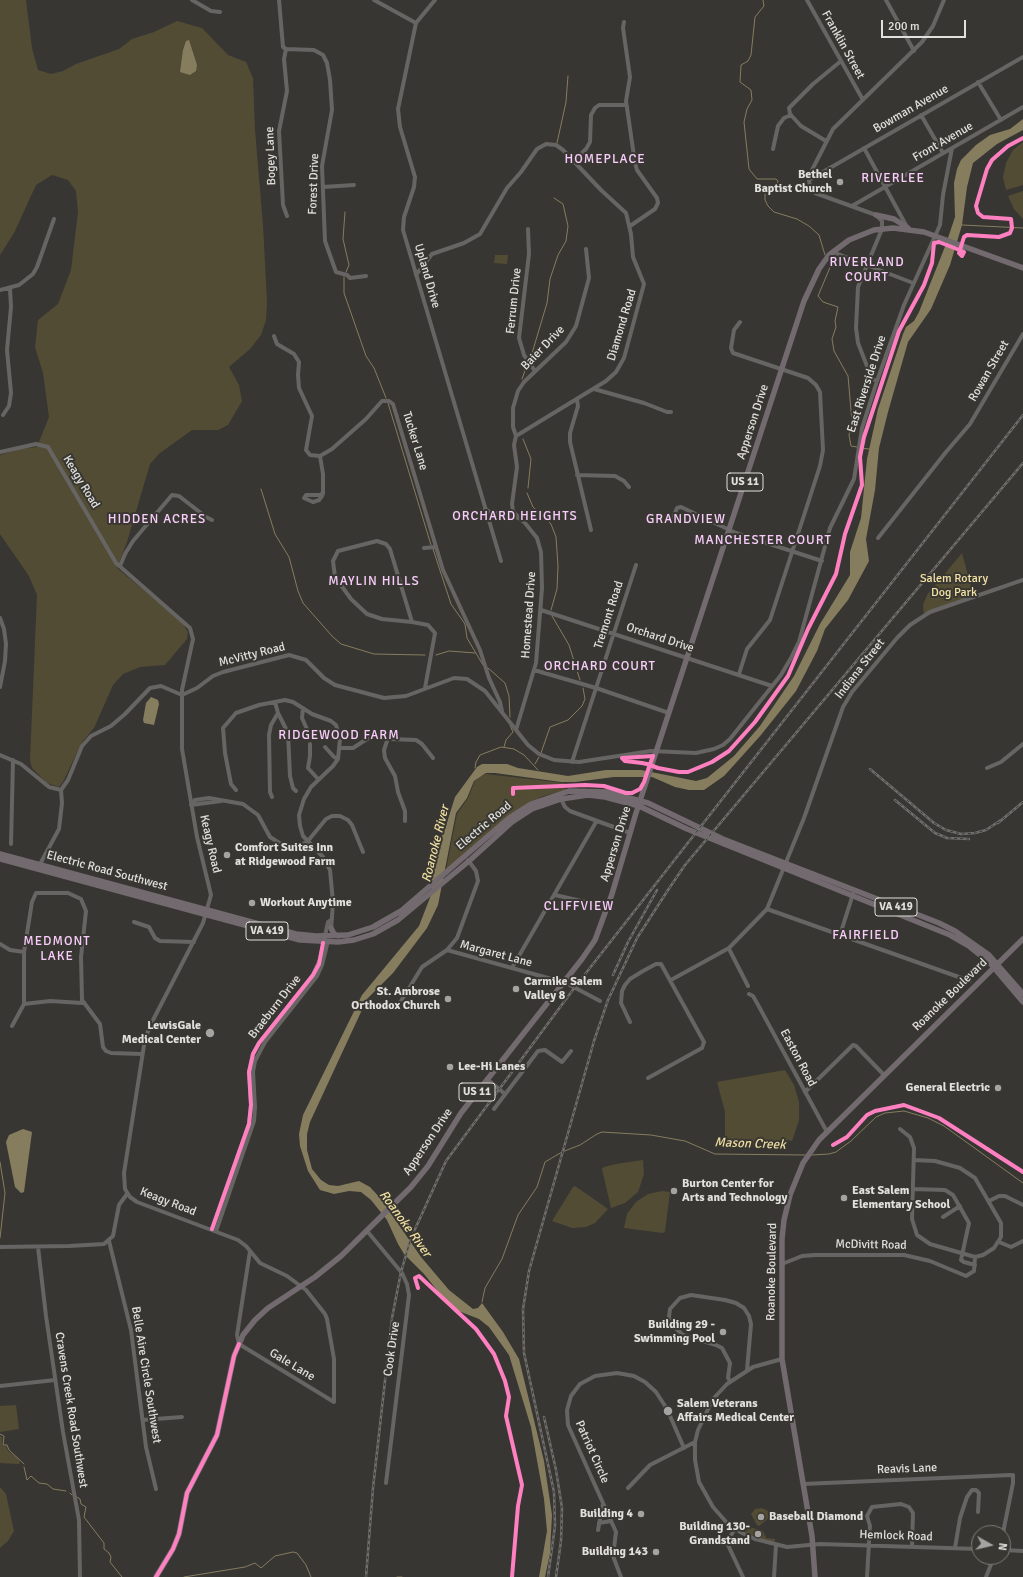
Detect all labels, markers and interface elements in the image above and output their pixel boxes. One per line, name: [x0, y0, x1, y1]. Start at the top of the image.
street label: Franklin Street: [818, 8, 868, 82]
scale bar: [883, 12, 968, 38]
text: 200 m: [888, 19, 920, 34]
street label: Bowman Avenue: [871, 82, 951, 136]
street label: Front Avenue: [910, 119, 976, 165]
street label: Bogey Lane: [263, 126, 279, 186]
district label: HOMEPLACE: [564, 152, 646, 168]
street label: Forest Drive: [306, 153, 322, 215]
place label: Bethel Baptist Church: [754, 168, 832, 196]
district label: RIVERLEE: [861, 171, 925, 187]
marker: Bethel Baptist Church: [835, 177, 845, 187]
street label: Upland Drive: [411, 242, 443, 310]
district label: RIVERLAND COURT: [829, 255, 905, 286]
street label: Ferrum Drive: [503, 267, 525, 335]
street label: Diamond Road: [604, 287, 640, 363]
street label: Baier Drive: [518, 323, 568, 373]
street label: East Riverside Drive: [844, 334, 890, 434]
street label: Rowan Street: [966, 338, 1012, 404]
street label: Apperson Drive: [734, 383, 772, 461]
street label: Tucker Lane: [399, 410, 431, 472]
street label: Keagy Road: [60, 453, 102, 511]
road number: US 11: [727, 473, 763, 491]
district label: ORCHARD HEIGHTS: [452, 509, 578, 525]
district label: HIDDEN ACRES: [108, 512, 206, 528]
district label: GRANDVIEW: [646, 512, 726, 528]
district label: MANCHESTER COURT: [694, 533, 832, 549]
street label: Homestead Drive: [519, 571, 539, 659]
park label: Salem Rotary Dog Park: [920, 572, 988, 600]
district label: MAYLIN HILLS: [328, 574, 420, 590]
street label: Tremont Road: [591, 579, 627, 651]
street label: Orchard Drive: [624, 620, 696, 656]
street label: Indiana Street: [832, 636, 888, 702]
street label: McVitty Road: [217, 640, 287, 670]
district label: ORCHARD COURT: [544, 659, 656, 675]
district label: RIDGEWOOD FARM: [278, 728, 400, 744]
street label: Electric Road: [453, 799, 515, 853]
water label: Roanoke River: [419, 804, 453, 884]
street label: Apperson Drive: [598, 805, 634, 883]
street label: Keagy Road: [196, 814, 224, 874]
place label: Comfort Suites Inn at Ridgewood Farm: [235, 841, 335, 869]
street label: Electric Road Southwest: [45, 848, 169, 894]
marker: Comfort Suites Inn at Ridgewood Farm: [222, 850, 232, 860]
place label: Workout Anytime: [260, 896, 352, 910]
marker: Workout Anytime: [247, 898, 257, 908]
road number: VA 419: [875, 898, 917, 916]
district label: CLIFFVIEW: [544, 899, 614, 915]
road number: VA 419: [246, 922, 288, 940]
district label: FAIRFIELD: [832, 928, 900, 944]
district label: MEDMONT LAKE: [23, 934, 91, 965]
street label: Margaret Lane: [458, 937, 534, 971]
street label: Roanoke Boulevard: [910, 956, 990, 1034]
street label: Braeburn Drive: [246, 972, 304, 1042]
place label: Carmike Salem Valley 8: [524, 975, 602, 1003]
marker: Carmike Salem Valley 8: [511, 984, 521, 994]
place label: St. Ambrose Orthodox Church: [351, 985, 440, 1013]
marker: St. Ambrose Orthodox Church: [443, 994, 453, 1004]
place label: LewisGale Medical Center: [122, 1019, 201, 1047]
marker: LewisGale Medical Center: [204, 1027, 216, 1039]
street label: Easton Road: [777, 1027, 819, 1089]
place label: Lee-Hi Lanes: [458, 1060, 525, 1074]
marker: Lee-Hi Lanes: [445, 1062, 455, 1072]
place label: General Electric: [906, 1081, 990, 1095]
road number: US 11: [459, 1083, 495, 1101]
marker: General Electric: [993, 1083, 1003, 1093]
street label: Apperson Drive: [400, 1106, 456, 1178]
water label: Mason Creek: [714, 1135, 786, 1153]
place label: Burton Center for Arts and Technology: [682, 1177, 788, 1205]
place label: East Salem Elementary School: [852, 1184, 950, 1212]
street label: Keagy Road: [138, 1185, 198, 1219]
marker: Burton Center for Arts and Technology: [669, 1186, 679, 1196]
water label: Roanoke River: [376, 1188, 434, 1260]
marker: East Salem Elementary School: [839, 1193, 849, 1203]
street label: Roanoke Boulevard: [764, 1223, 780, 1321]
street label: McDivitt Road: [835, 1237, 907, 1253]
street label: Belle Aire Circle Southwest: [128, 1305, 164, 1445]
place label: Building 29 - Swimming Pool: [634, 1318, 715, 1346]
street label: Cook Drive: [381, 1321, 403, 1377]
marker: Building 29 - Swimming Pool: [718, 1327, 728, 1337]
street label: Cravens Creek Road Southwest: [52, 1331, 90, 1489]
street label: Gale Lane: [267, 1346, 317, 1384]
place label: Salem Veterans Affairs Medical Center: [677, 1397, 794, 1425]
marker: Salem Veterans Affairs Medical Center: [662, 1405, 674, 1417]
street label: Patriot Circle: [572, 1418, 612, 1486]
street label: Reavis Lane: [877, 1461, 937, 1477]
place label: Building 4: [580, 1507, 633, 1521]
marker: Building 4: [636, 1509, 646, 1519]
place label: Baseball Diamond: [769, 1510, 863, 1524]
marker: Baseball Diamond: [756, 1512, 766, 1522]
place label: Building 130- Grandstand: [679, 1520, 750, 1548]
north arrow: [971, 1525, 1011, 1565]
street label: Hemlock Road: [859, 1528, 933, 1544]
marker: Building 130- Grandstand: [753, 1529, 763, 1539]
text: N: [995, 1542, 1009, 1551]
place label: Building 143: [582, 1545, 648, 1559]
marker: Building 143: [651, 1547, 661, 1557]

